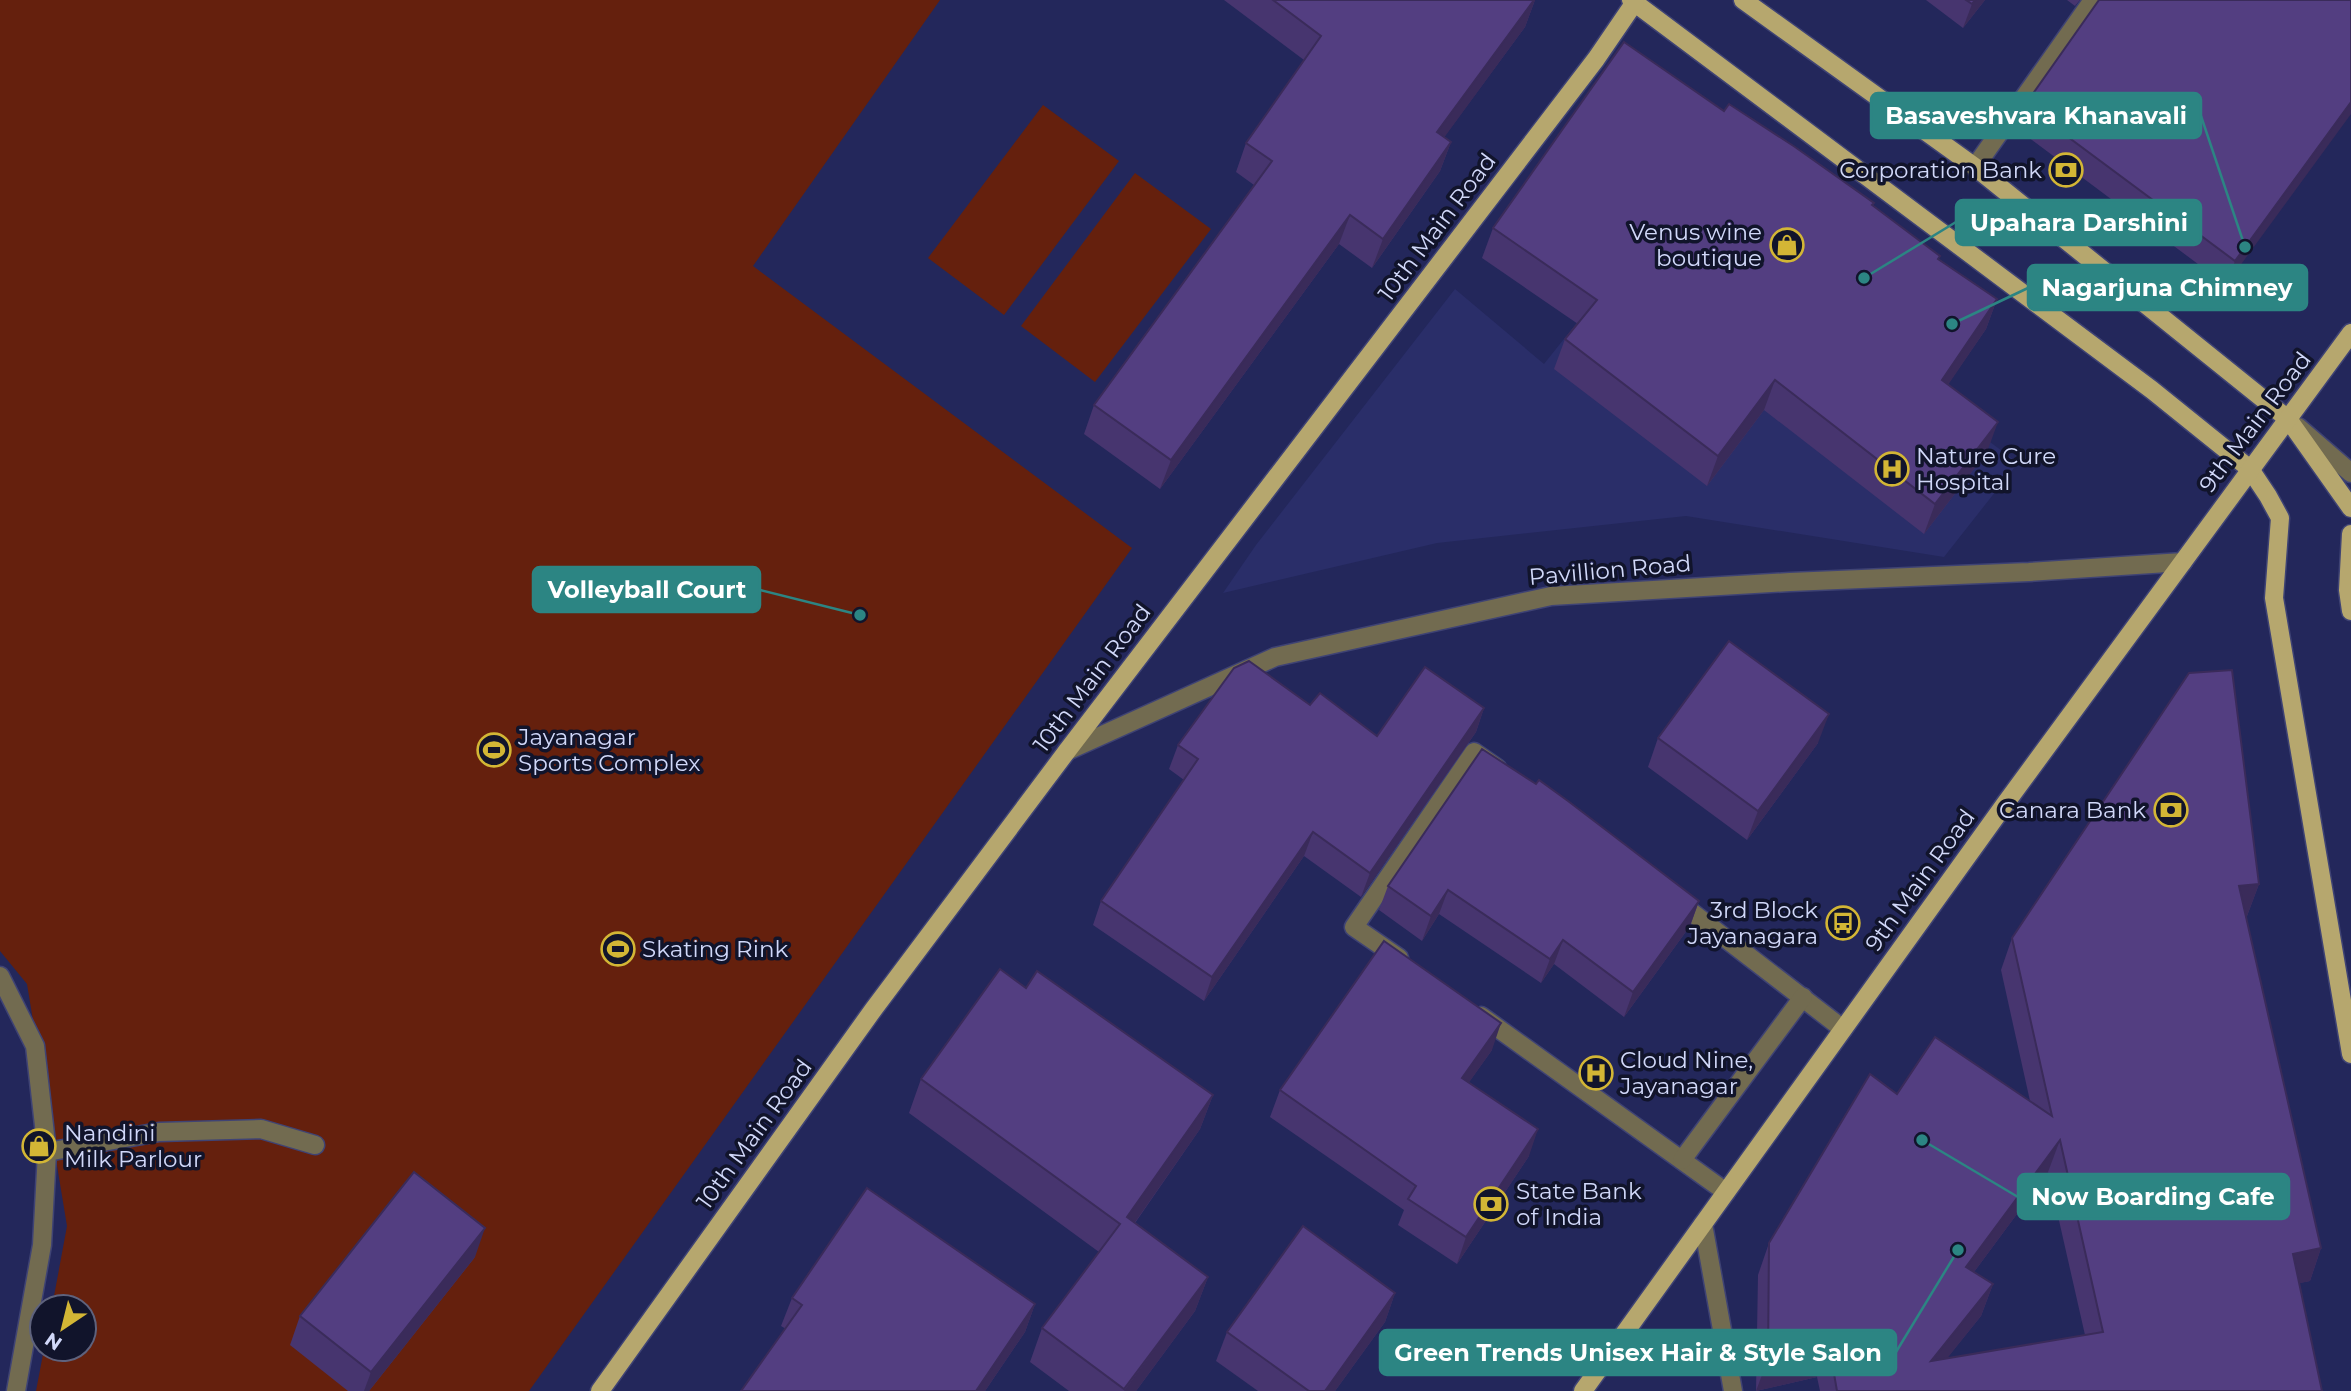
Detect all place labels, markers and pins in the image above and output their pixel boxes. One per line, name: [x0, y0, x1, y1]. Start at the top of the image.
callout: Basaveshvara Khanavali: [1871, 93, 2201, 138]
bank icon: Corporation Bank: [2047, 151, 2085, 189]
place label: Corporation Bank: [1839, 156, 2042, 184]
callout: Upahara Darshini: [1956, 200, 2201, 245]
place label: Venus wine boutique: [1629, 218, 1762, 272]
shop icon: Venus wine boutique: [1768, 226, 1806, 264]
callout: Nagarjuna Chimney: [2028, 265, 2307, 310]
place label: Nature Cure Hospital: [1916, 442, 2056, 496]
hospital icon: Nature Cure Hospital: [1873, 450, 1911, 488]
callout: Volleyball Court: [533, 567, 760, 612]
place label: Jayanagar Sports Complex: [517, 723, 701, 777]
sports icon: Jayanagar Sports Complex: [475, 731, 513, 769]
bank icon: Canara Bank: [2152, 791, 2190, 829]
place label: Canara Bank: [1999, 796, 2146, 824]
place label: 3rd Block Jayanagara: [1686, 896, 1818, 950]
bus stop icon: 3rd Block Jayanagara: [1824, 904, 1862, 942]
sports icon: Skating Rink: [599, 930, 637, 968]
place label: Skating Rink: [642, 935, 788, 963]
place label: Cloud Nine, Jayanagar: [1619, 1046, 1753, 1100]
hospital icon: Cloud Nine, Jayanagar: [1577, 1054, 1615, 1092]
place label: Nandini Milk Parlour: [64, 1119, 202, 1173]
shop icon: Nandini Milk Parlour: [20, 1127, 58, 1165]
callout: Now Boarding Cafe: [2018, 1174, 2289, 1219]
place label: State Bank of India: [1516, 1177, 1642, 1231]
bank icon: State Bank of India: [1472, 1185, 1510, 1223]
callout: Green Trends Unisex Hair & Style Salon: [1380, 1330, 1896, 1375]

